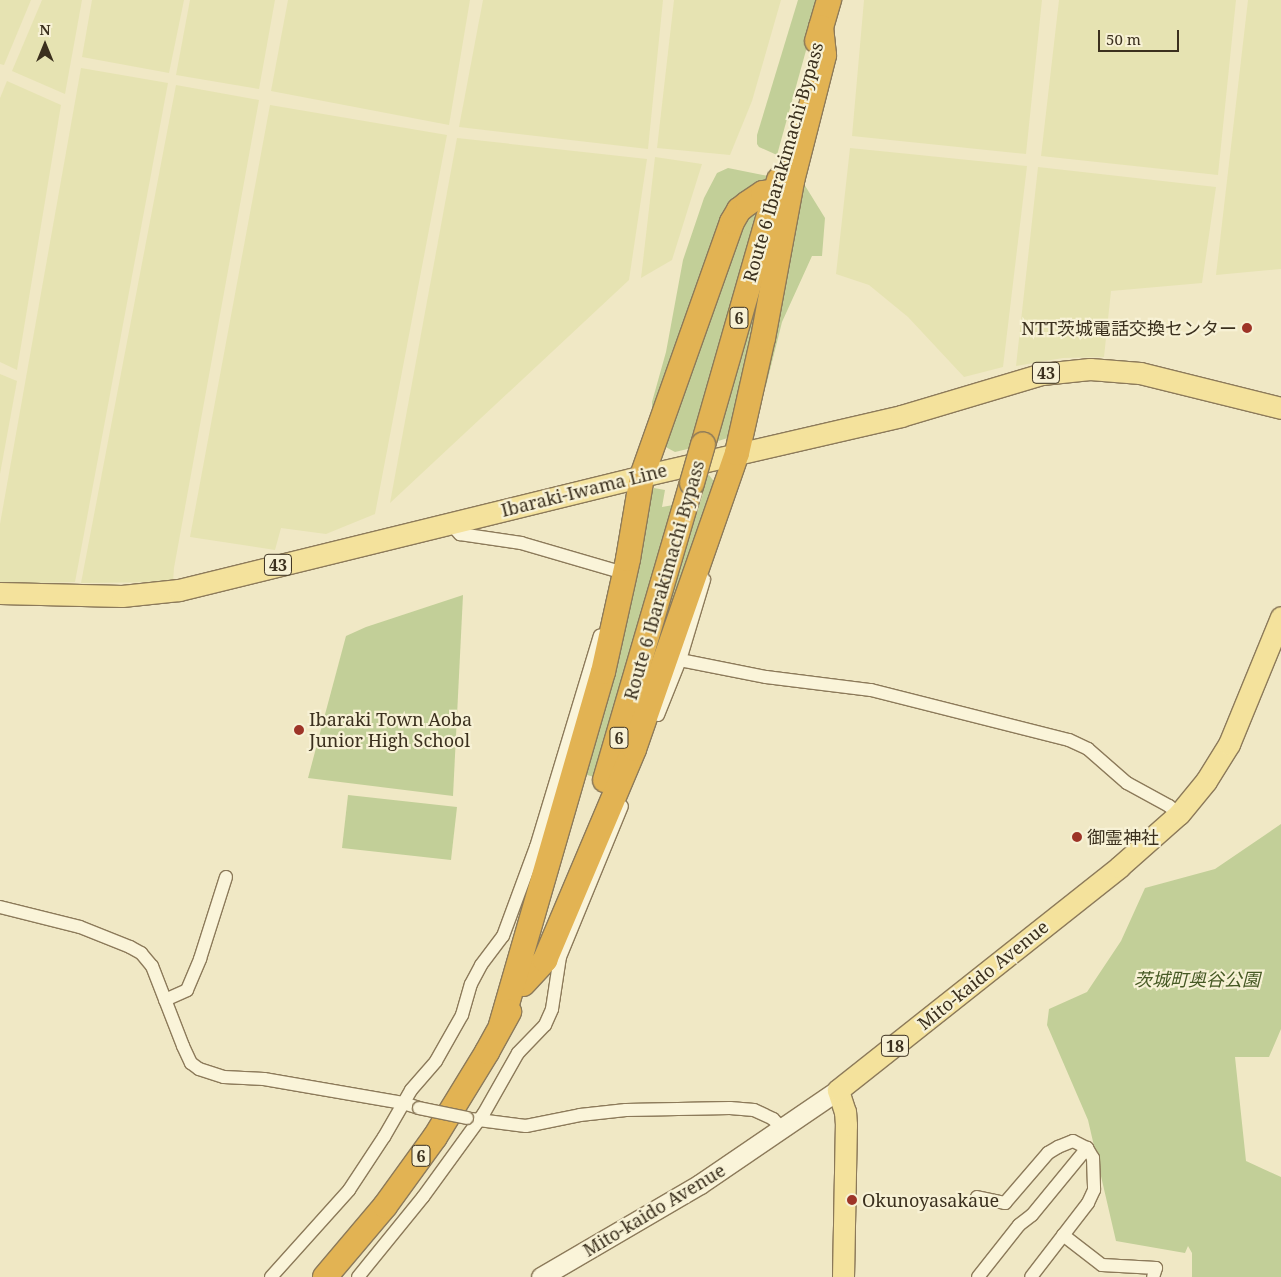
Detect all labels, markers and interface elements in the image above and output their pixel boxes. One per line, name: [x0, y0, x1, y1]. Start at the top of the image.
north arrow: [20, 20, 70, 70]
text: N: [39, 20, 51, 39]
scale bar: [1101, 20, 1182, 52]
text: 50 m: [1106, 29, 1141, 49]
street label: Route 6 Ibarakimachi Bypass: [738, 40, 828, 284]
road number: 6: [729, 304, 749, 332]
place label: NTT茨城電話交換センター: [1021, 317, 1237, 339]
marker: NTT茨城電話交換センター: [1241, 322, 1253, 334]
road number: 43: [1031, 359, 1061, 386]
street label: Route 6 Ibarakimachi Bypass: [619, 458, 709, 702]
street label: Ibaraki-Iwama Line: [499, 459, 669, 521]
road number: 43: [263, 552, 293, 578]
place label: Ibaraki Town Aoba Junior High School: [309, 709, 472, 752]
marker: Ibaraki Town Aoba Junior High School: [293, 724, 305, 736]
road number: 6: [609, 724, 629, 751]
place label: 御霊神社: [1087, 826, 1159, 848]
marker: 御霊神社: [1071, 831, 1083, 843]
street label: Mito-kaido Avenue: [913, 916, 1053, 1034]
park label: 茨城町奥谷公園: [1134, 968, 1260, 990]
road number: 18: [880, 1032, 910, 1060]
road number: 6: [411, 1142, 431, 1170]
street label: Mito-kaido Avenue: [579, 1159, 729, 1261]
place label: Okunoyasakaue: [862, 1189, 999, 1211]
marker: Okunoyasakaue: [846, 1194, 858, 1206]

